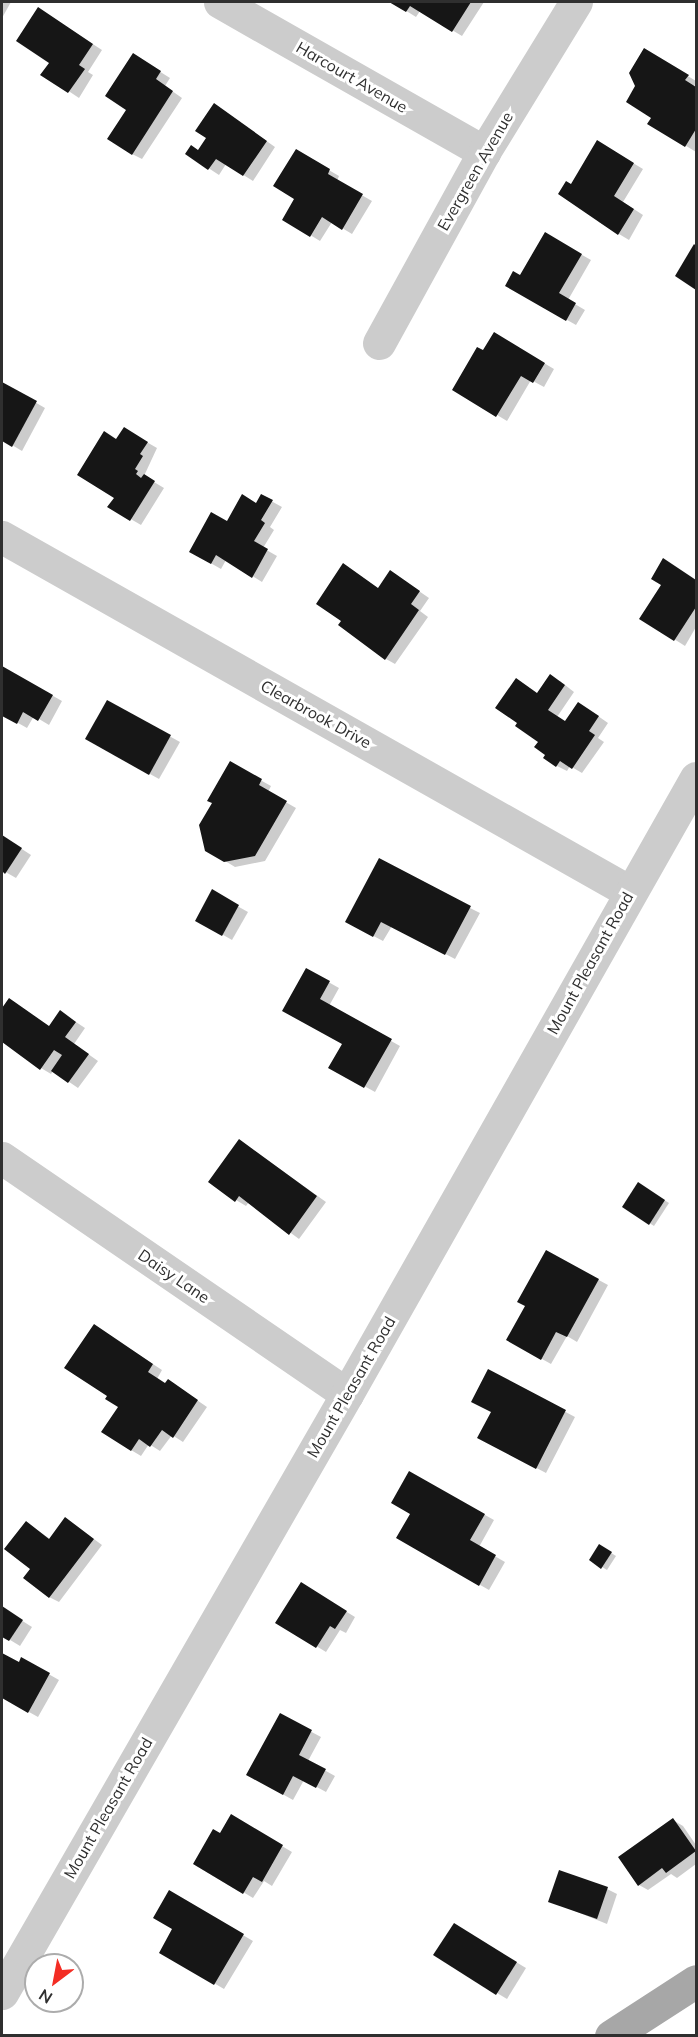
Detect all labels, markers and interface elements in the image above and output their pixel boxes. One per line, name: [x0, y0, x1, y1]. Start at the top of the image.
street label: Harcourt Avenue: [293, 37, 411, 117]
street label: Evergreen Avenue: [433, 108, 517, 234]
street label: Clearbrook Drive: [257, 676, 375, 752]
street label: Mount Pleasant Road: [543, 889, 637, 1037]
street label: Daisy Lane: [135, 1245, 213, 1307]
street label: Mount Pleasant Road: [303, 1313, 399, 1461]
street label: Mount Pleasant Road: [60, 1734, 156, 1882]
north arrow: [24, 1953, 84, 2013]
text: N: [35, 1985, 56, 2008]

